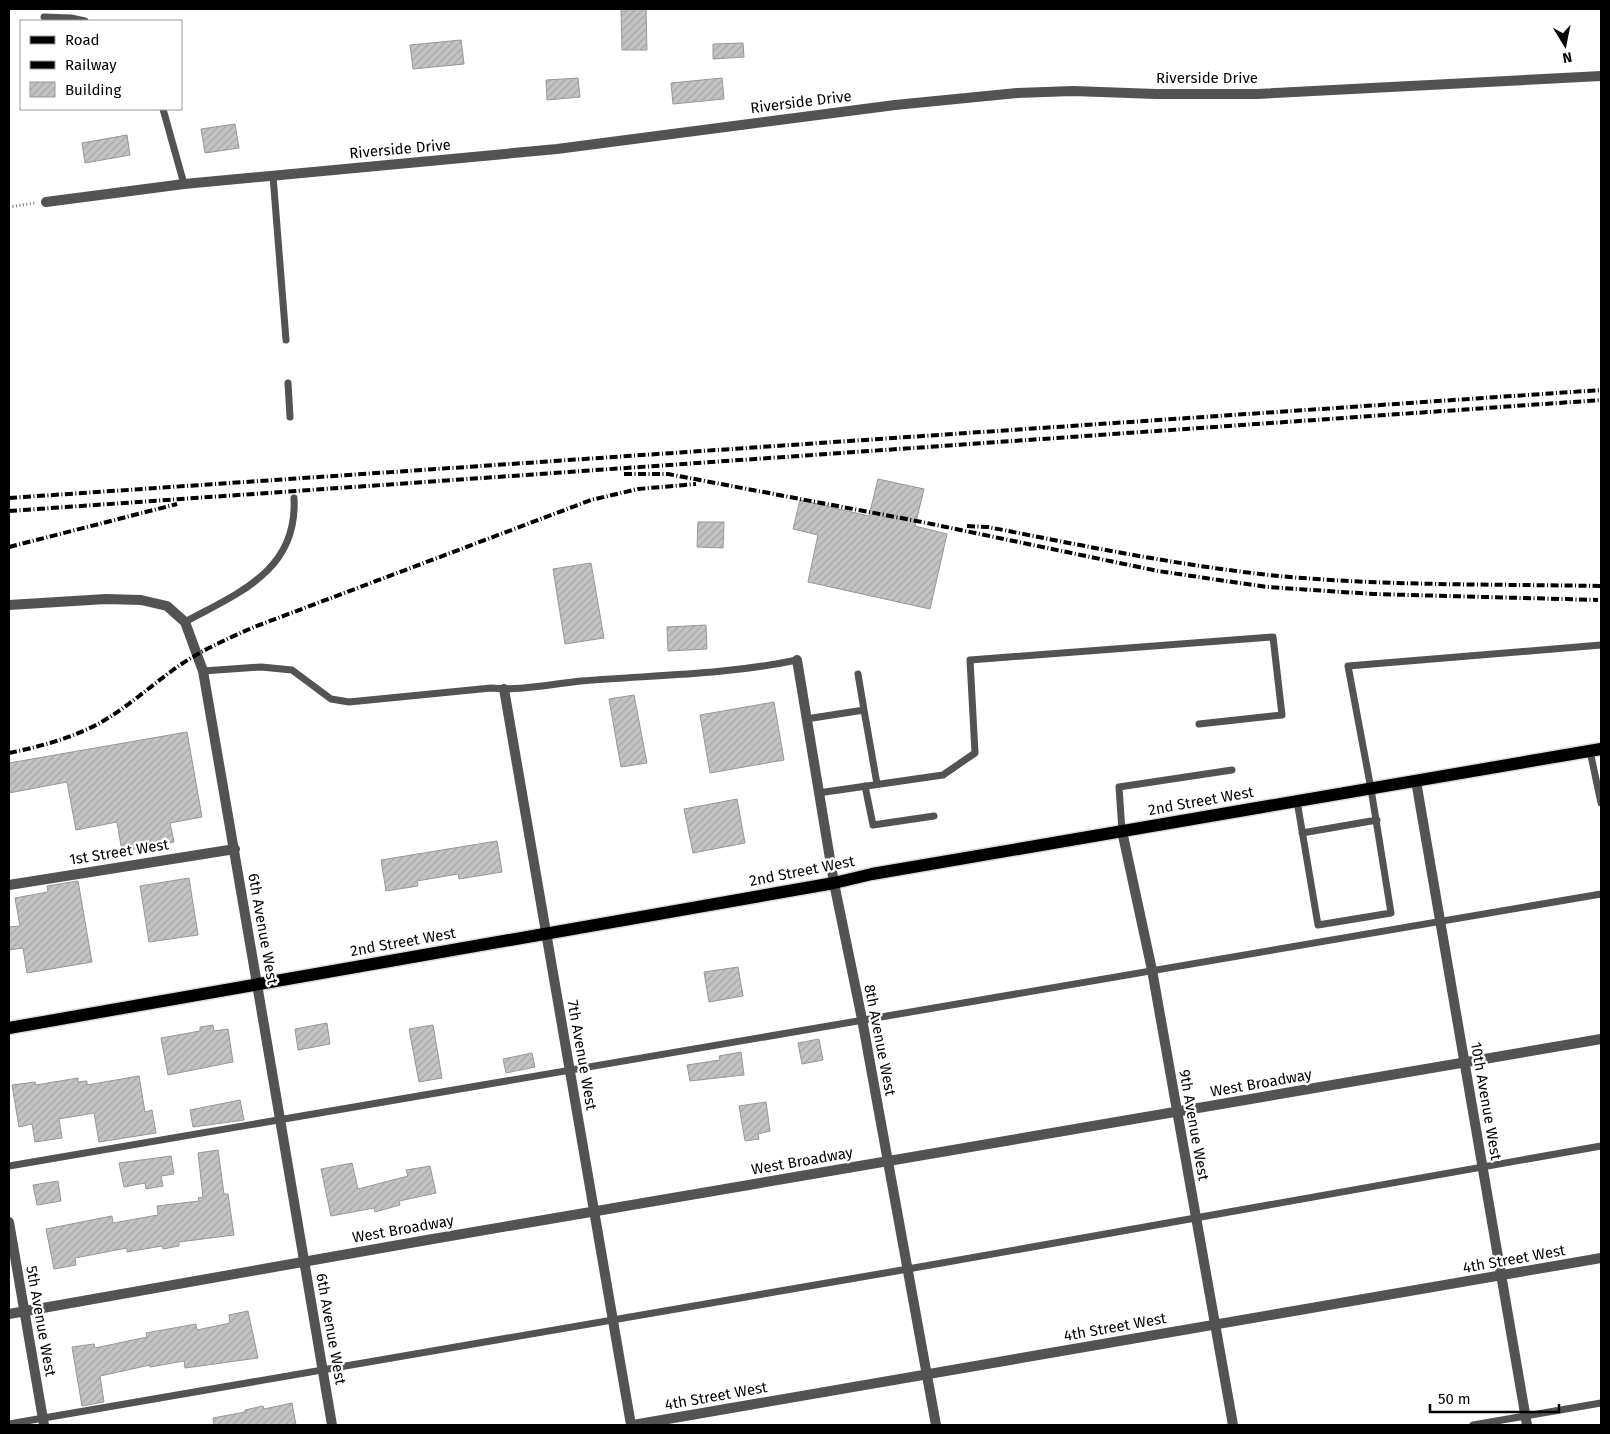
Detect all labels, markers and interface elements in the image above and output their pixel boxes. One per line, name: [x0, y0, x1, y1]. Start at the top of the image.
legend: [20, 20, 182, 110]
north arrow: [1540, 20, 1590, 70]
text: Road: [65, 31, 100, 49]
text: N: [1561, 48, 1573, 66]
text: Railway: [65, 56, 117, 74]
street label: Riverside Drive: [1156, 69, 1258, 87]
text: Building: [65, 81, 121, 99]
street label: Riverside Drive: [749, 87, 853, 117]
street label: Riverside Drive: [348, 136, 452, 162]
street label: 2nd Street West: [1147, 783, 1256, 819]
street label: 1st Street West: [68, 835, 171, 869]
street label: 2nd Street West: [748, 852, 857, 890]
street label: 6th Avenue West: [244, 872, 282, 987]
street label: 2nd Street West: [349, 924, 458, 960]
street label: 8th Avenue West: [860, 983, 900, 1098]
street label: 7th Avenue West: [563, 999, 601, 1112]
street label: 10th Avenue West: [1467, 1041, 1505, 1162]
street label: West Broadway: [1209, 1065, 1314, 1101]
street label: 9th Avenue West: [1175, 1068, 1213, 1183]
street label: West Broadway: [750, 1143, 855, 1179]
street label: West Broadway: [351, 1211, 456, 1247]
street label: 4th Street West: [1461, 1241, 1567, 1277]
street label: 5th Avenue West: [22, 1264, 60, 1378]
street label: 6th Avenue West: [312, 1272, 350, 1387]
street label: 4th Street West: [1062, 1309, 1168, 1345]
street label: 4th Street West: [663, 1378, 769, 1414]
scale bar: [1430, 1382, 1559, 1414]
text: 50 m: [1438, 1390, 1471, 1408]

